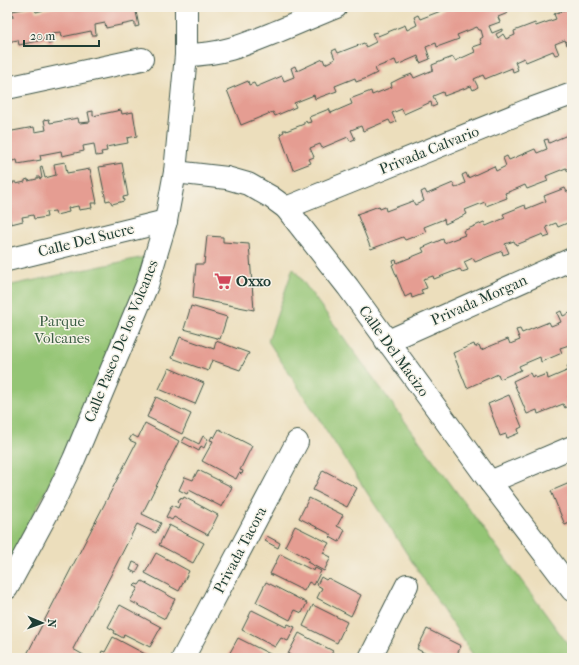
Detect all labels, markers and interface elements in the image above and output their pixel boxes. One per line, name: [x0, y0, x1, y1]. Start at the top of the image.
scale bar: [24, 22, 99, 48]
text: 20 m: [30, 29, 55, 43]
street label: Privada Calvario: [377, 122, 482, 178]
street label: Calle Del Sucre: [36, 219, 137, 261]
street label: Calle Paseo De los Volcanes: [80, 257, 162, 425]
supermarket icon: Oxxo: [213, 271, 233, 291]
street label: Privada Morgan: [428, 271, 530, 329]
place label: Oxxo: [236, 272, 271, 290]
street label: Calle Del Macizo: [355, 302, 433, 400]
park label: Parque Volcanes: [33, 312, 90, 347]
street label: Privada Tacora: [210, 503, 271, 596]
north arrow: [22, 603, 62, 643]
text: N: [45, 619, 58, 628]

